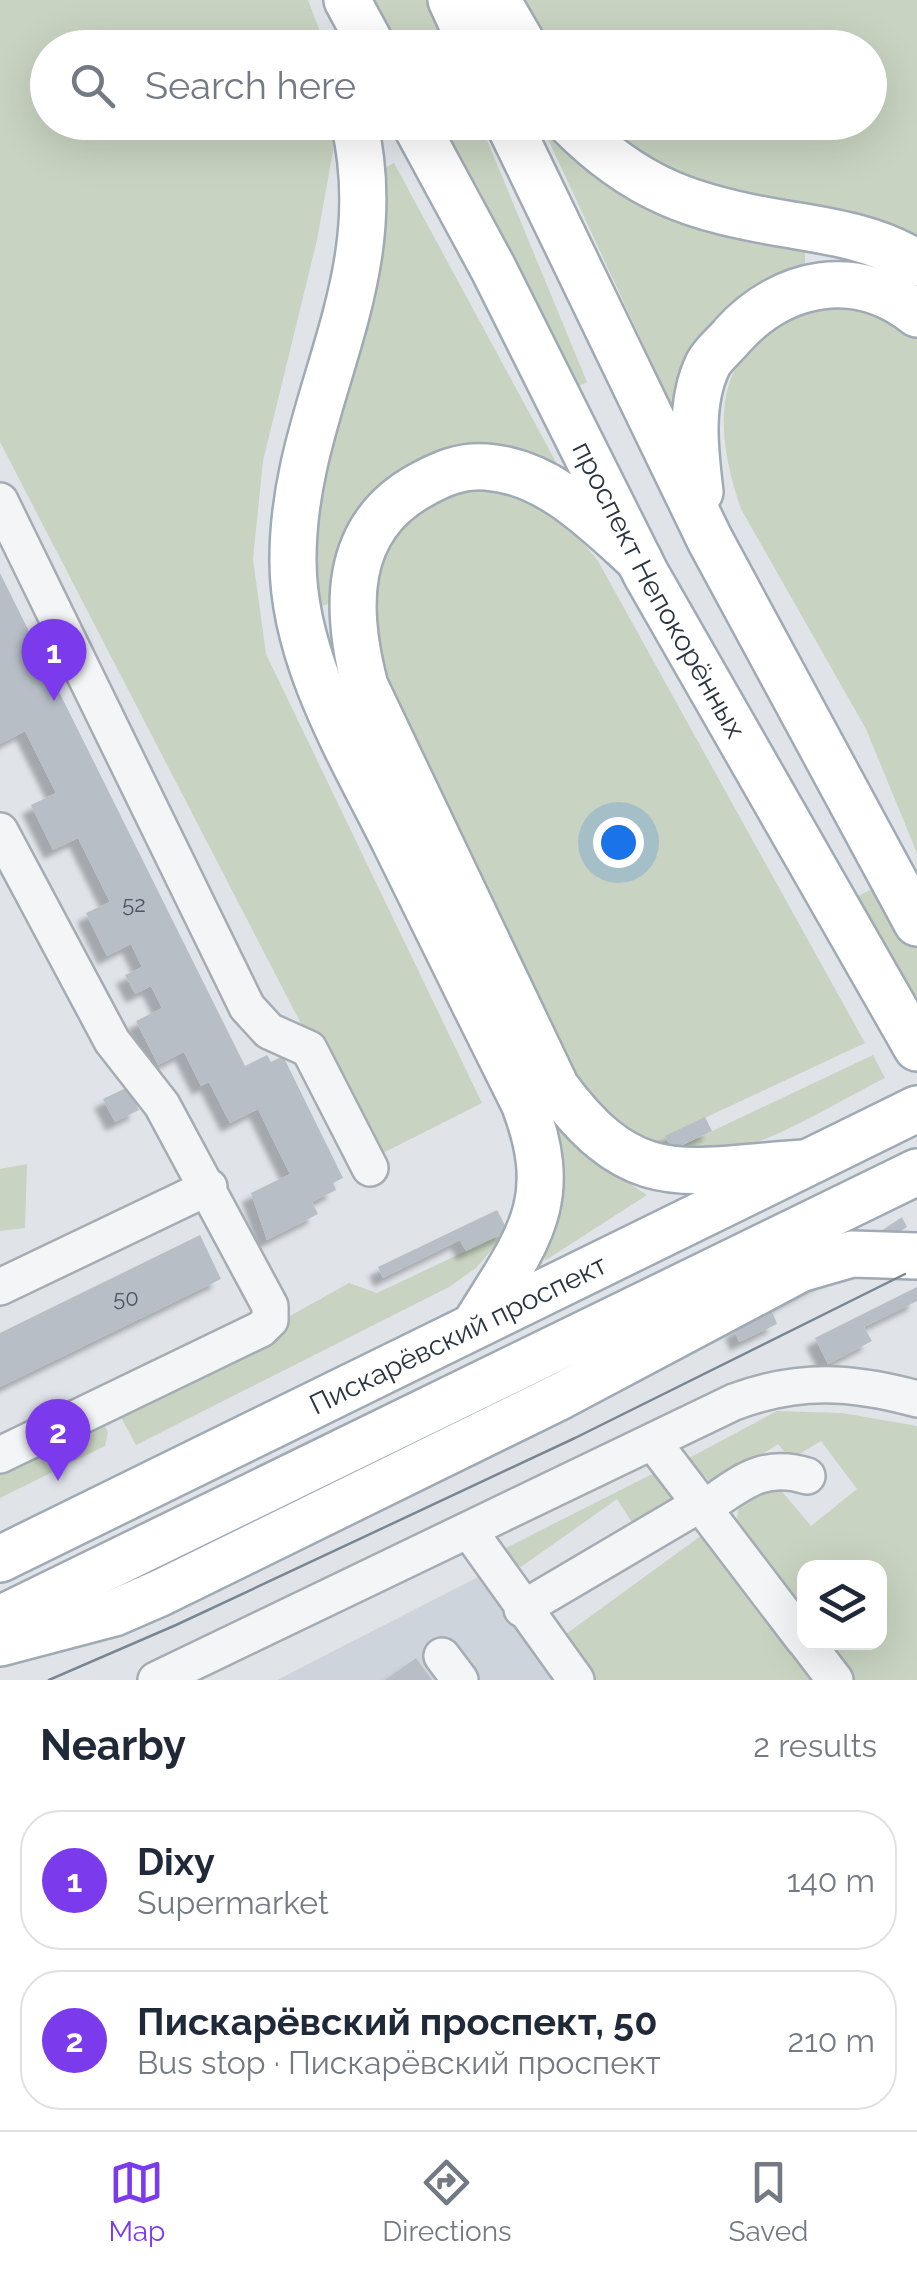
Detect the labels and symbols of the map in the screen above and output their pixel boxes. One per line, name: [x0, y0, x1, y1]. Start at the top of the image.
street label: проспект Непокорённых: [566, 436, 753, 744]
pin: 1: [22, 618, 86, 701]
your location: [593, 817, 644, 868]
house number: 52: [122, 891, 146, 917]
street label: Пискарёвский проспект: [304, 1248, 612, 1421]
house number: 50: [113, 1285, 139, 1311]
pin: 2: [26, 1398, 90, 1481]

